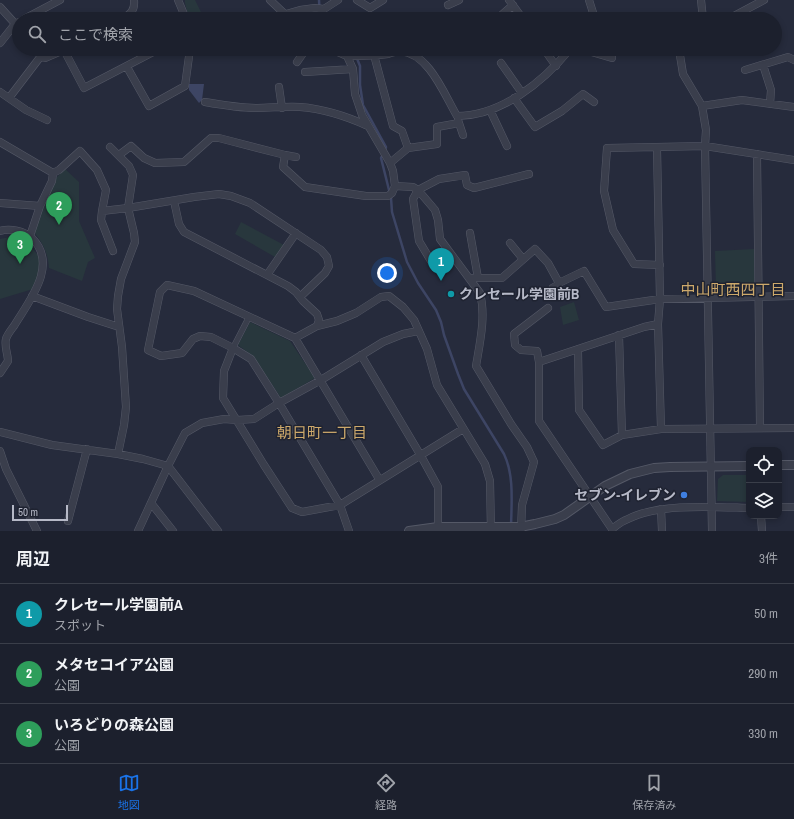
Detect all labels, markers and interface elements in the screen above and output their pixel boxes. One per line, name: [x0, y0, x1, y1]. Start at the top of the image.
search box: [12, 12, 782, 56]
icon: search: [26, 23, 48, 45]
text: ここで検索: [58, 24, 133, 45]
pin: 2: [46, 192, 72, 225]
pin: 3: [7, 231, 33, 264]
pin: 1: [428, 248, 454, 281]
your location: [377, 263, 397, 283]
district label: 中山町西四丁目: [680, 279, 786, 300]
place label: クレセール学園前B: [459, 285, 579, 303]
marker: クレセール学園前B: [446, 289, 456, 299]
district label: 朝日町一丁目: [277, 422, 367, 443]
map controls: [746, 447, 782, 519]
button: locate: [746, 447, 782, 483]
button: layers: [746, 483, 782, 519]
place label: セブン-イレブン: [574, 486, 676, 504]
marker: セブン-イレブン: [679, 490, 689, 500]
scale bar: [12, 503, 68, 522]
text: 50 m: [18, 505, 38, 519]
text: 周辺: [16, 547, 50, 570]
text: 3件: [759, 550, 778, 567]
text: クレセール学園前A: [54, 594, 183, 615]
text: 1: [26, 605, 32, 622]
text: 50 m: [754, 605, 778, 622]
text: スポット: [54, 617, 106, 634]
text: メタセコイア公園: [54, 654, 174, 675]
text: 2: [26, 665, 32, 682]
text: 290 m: [748, 665, 778, 682]
text: 公園: [54, 677, 80, 694]
text: いろどりの森公園: [54, 714, 174, 735]
text: 3: [26, 725, 32, 742]
text: 330 m: [748, 725, 778, 742]
text: 公園: [54, 737, 80, 754]
tab: 地図: [118, 772, 140, 812]
tab: 経路: [375, 772, 397, 812]
tab: 保存済み: [632, 772, 676, 812]

